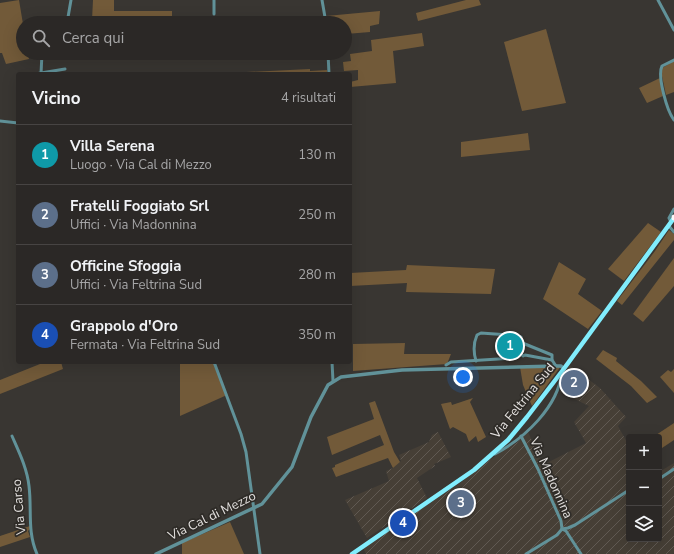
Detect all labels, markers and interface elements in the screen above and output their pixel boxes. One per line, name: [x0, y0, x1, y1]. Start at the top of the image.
search box: [16, 16, 352, 60]
icon: search: [30, 27, 52, 49]
text: Cerca qui: [62, 28, 124, 48]
text: Vicino: [32, 87, 81, 110]
text: 4 risultati: [281, 89, 336, 107]
text: Villa Serena: [70, 136, 155, 156]
text: 1: [41, 146, 49, 164]
text: 130 m: [298, 146, 336, 164]
text: Luogo · Via Cal di Mezzo: [70, 156, 212, 174]
text: Fratelli Foggiato Srl: [70, 196, 209, 216]
text: 2: [41, 206, 49, 224]
text: 250 m: [298, 206, 336, 224]
text: Uffici · Via Madonnina: [70, 216, 197, 234]
text: Officine Sfoggia: [70, 256, 181, 276]
text: 3: [41, 266, 49, 284]
text: 280 m: [298, 266, 336, 284]
text: Uffici · Via Feltrina Sud: [70, 276, 202, 294]
text: Grappolo d'Oro: [70, 316, 178, 336]
text: 4: [41, 326, 49, 344]
text: 350 m: [298, 326, 336, 344]
pin: 1: [497, 331, 523, 361]
text: Fermata · Via Feltrina Sud: [70, 336, 220, 354]
street label: Via Feltrina Sud: [486, 359, 559, 443]
your location: [453, 367, 473, 387]
pin: 2: [561, 368, 587, 398]
street label: Via Madonnina: [525, 434, 577, 521]
map controls: [626, 434, 662, 542]
button: +: [626, 434, 662, 470]
button: −: [626, 470, 662, 506]
street label: Via Carso: [8, 478, 30, 537]
street label: Via Cal di Mezzo: [164, 487, 259, 546]
pin: 3: [448, 488, 474, 518]
button: layers: [626, 506, 662, 542]
pin: 4: [390, 508, 416, 538]

